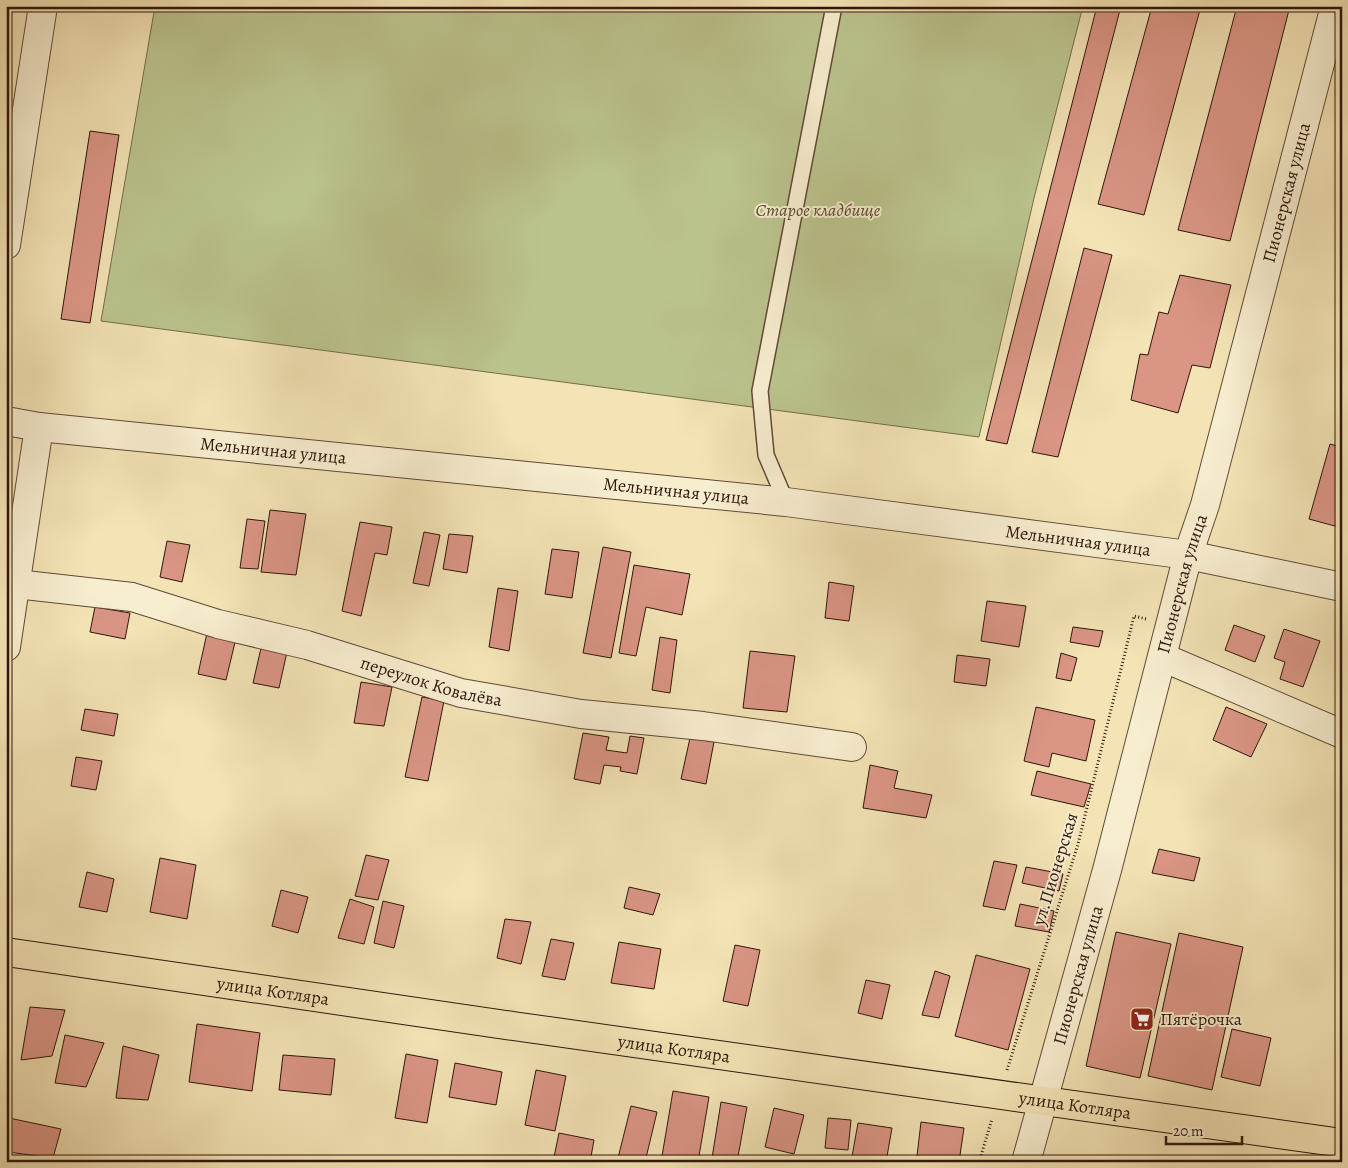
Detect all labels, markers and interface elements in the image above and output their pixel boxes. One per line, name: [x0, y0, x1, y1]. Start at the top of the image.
street label: Пионерская улица: [1257, 119, 1316, 265]
park label: Старое кладбище: [756, 198, 881, 222]
street label: Мельничная улица: [199, 431, 348, 470]
street label: Мельничная улица: [602, 472, 751, 510]
street label: Пионерская улица: [1151, 510, 1213, 656]
street label: Мельничная улица: [1004, 519, 1153, 562]
street label: переулок Ковалёва: [357, 650, 505, 712]
street label: ул.Пионерская: [1026, 810, 1084, 929]
street label: Пионерская улица: [1047, 902, 1109, 1048]
street label: улица Котляра: [215, 971, 332, 1011]
supermarket icon: Пятёрочка: [1129, 1006, 1155, 1032]
place label: Пятёрочка: [1160, 1007, 1243, 1031]
street label: улица Котляра: [615, 1029, 732, 1069]
street label: улица Котляра: [1016, 1085, 1133, 1125]
scale bar: [1166, 1113, 1242, 1145]
text: 20 m: [1173, 1121, 1204, 1141]

